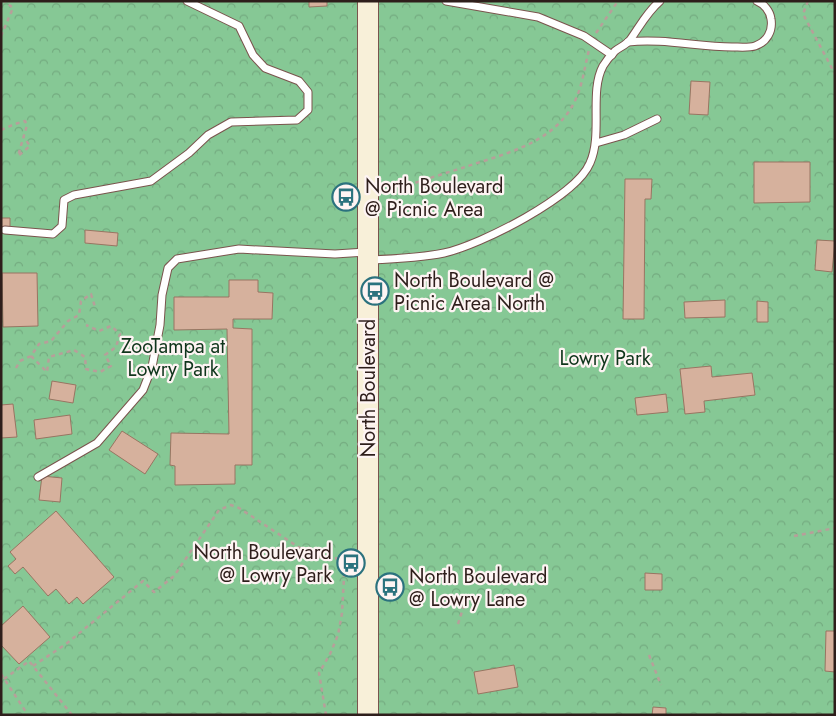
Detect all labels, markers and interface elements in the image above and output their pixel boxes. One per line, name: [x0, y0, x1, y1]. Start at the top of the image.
place label: North Boulevard @ Picnic Area: [365, 172, 503, 224]
bus stop icon: North Boulevard @ Picnic Area: [331, 182, 361, 212]
place label: North Boulevard @ Picnic Area North: [394, 266, 554, 318]
bus stop icon: North Boulevard @ Picnic Area North: [360, 276, 390, 306]
street label: North Boulevard: [354, 319, 383, 457]
park label: ZooTampa at Lowry Park: [121, 332, 225, 384]
park label: Lowry Park: [559, 344, 651, 373]
place label: North Boulevard @ Lowry Park: [194, 538, 332, 590]
bus stop icon: North Boulevard @ Lowry Park: [336, 548, 366, 578]
place label: North Boulevard @ Lowry Lane: [409, 562, 547, 614]
bus stop icon: North Boulevard @ Lowry Lane: [375, 572, 405, 602]

